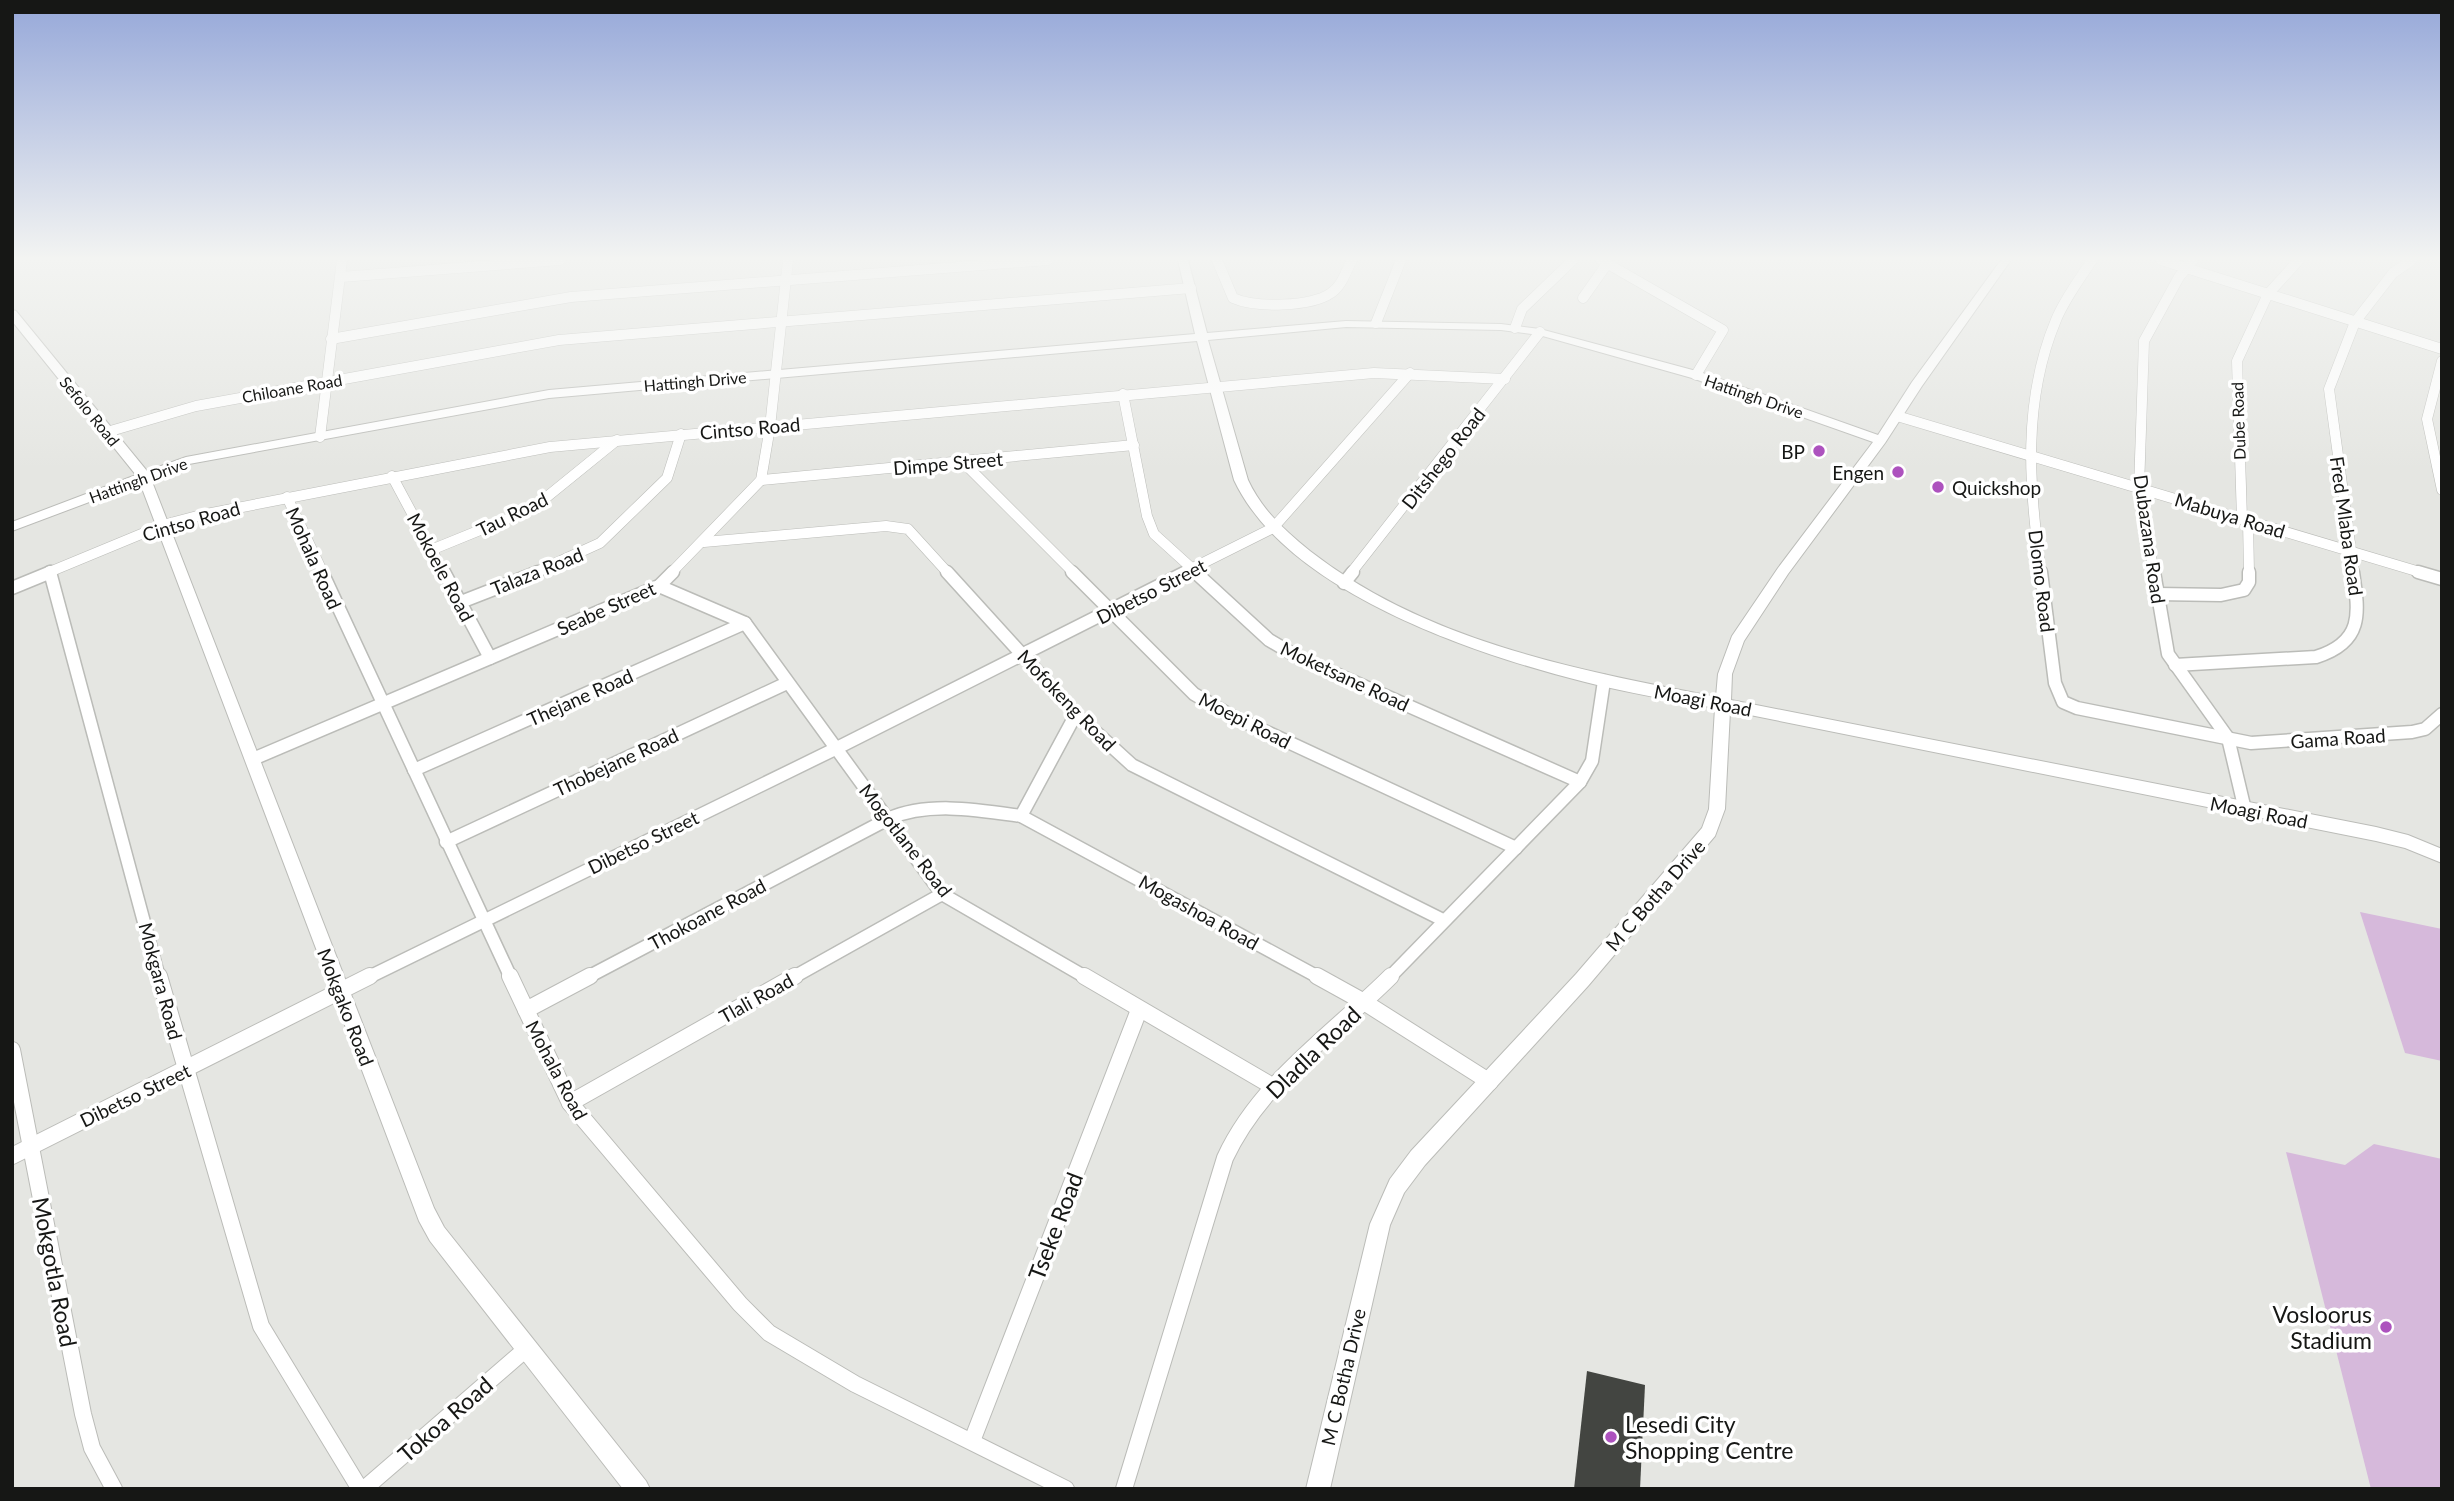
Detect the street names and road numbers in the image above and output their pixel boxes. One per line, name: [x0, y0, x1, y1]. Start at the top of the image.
street label: Hattingh Drive: [643, 367, 747, 395]
street label: Chiloane Road: [241, 370, 343, 406]
street label: Hattingh Drive: [1702, 370, 1806, 422]
street label: Sefolo Road: [56, 372, 124, 450]
street label: Dube Road: [2227, 382, 2249, 460]
street label: Ditshego Road: [1396, 403, 1490, 513]
street label: Cintso Road: [699, 412, 801, 444]
street label: Dimpe Street: [892, 447, 1004, 479]
street label: Hattingh Drive: [86, 453, 190, 507]
street label: Fred Mlaba Road: [2326, 455, 2368, 597]
street label: Dubazana Road: [2130, 473, 2170, 605]
street label: Tau Road: [473, 487, 551, 541]
street label: Mabuya Road: [2172, 487, 2288, 543]
street label: Cintso Road: [140, 496, 242, 546]
street label: Mohala Road: [281, 503, 347, 613]
street label: Mokoele Road: [403, 509, 479, 625]
street label: Dlomo Road: [2024, 529, 2060, 633]
street label: Talaza Road: [488, 542, 586, 600]
street label: Dibetso Street: [1092, 553, 1210, 629]
street label: Seabe Street: [553, 576, 659, 640]
street label: Moketsane Road: [1277, 636, 1413, 716]
street label: Mofokeng Road: [1013, 645, 1121, 755]
street label: Thejane Road: [524, 663, 636, 731]
street label: Moagi Road: [1652, 679, 1754, 721]
street label: Moepi Road: [1195, 687, 1295, 753]
street label: Thobejane Road: [550, 723, 682, 801]
street label: Gama Road: [2290, 723, 2386, 753]
street label: Mogotlane Road: [855, 779, 957, 901]
street label: Moagi Road: [2208, 791, 2310, 833]
street label: Dibetso Street: [584, 805, 702, 879]
street label: M C Botha Drive: [1600, 835, 1710, 955]
street label: Mogashoa Road: [1135, 870, 1263, 954]
street label: Thokoane Road: [644, 873, 770, 955]
street label: Mokgara Road: [134, 920, 188, 1042]
street label: Mokgako Road: [313, 945, 379, 1069]
street label: Tlali Road: [715, 968, 797, 1028]
street label: Dladla Road: [1260, 1000, 1366, 1104]
street label: Mohala Road: [521, 1016, 593, 1124]
street label: Dibetso Street: [76, 1058, 194, 1132]
street label: Tseke Road: [1022, 1168, 1088, 1284]
street label: Mokgotla Road: [27, 1195, 83, 1349]
street label: M C Botha Drive: [1316, 1306, 1370, 1448]
street label: Tokoa Road: [392, 1370, 498, 1468]

